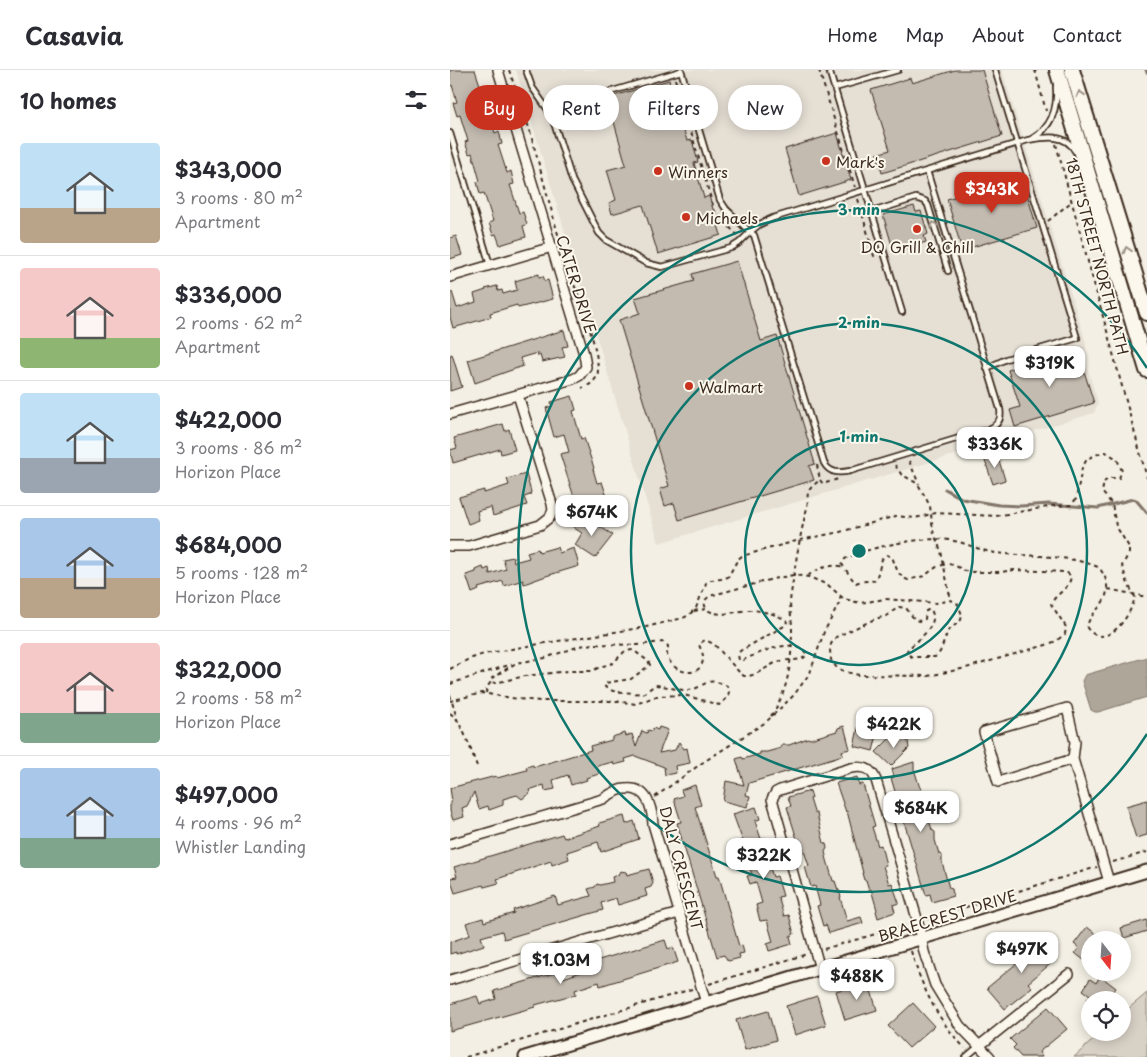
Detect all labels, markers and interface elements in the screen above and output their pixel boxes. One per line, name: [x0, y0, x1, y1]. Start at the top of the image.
text: Casavia: [25, 17, 123, 53]
text: Home: [827, 21, 877, 48]
text: Map: [905, 21, 944, 48]
text: About: [972, 21, 1024, 48]
text: Contact: [1052, 21, 1122, 48]
text: 10 homes: [20, 84, 117, 116]
chip: Buy: [465, 85, 533, 130]
chip: Rent: [543, 85, 619, 130]
chip: Filters: [629, 85, 718, 130]
chip: New: [728, 85, 802, 130]
icon: filters: [402, 86, 430, 114]
one-way arrow: [1075, 91, 1085, 99]
place label: Mark's: [836, 150, 885, 173]
text: $343,000: [175, 153, 282, 185]
marker: Mark's: [820, 155, 832, 167]
street label: 18TH STREET NORTH PATH: [1061, 155, 1135, 357]
place label: Winners: [668, 160, 728, 183]
icon: home: [60, 163, 120, 223]
marker: Winners: [652, 165, 664, 177]
pin: $343K: [957, 172, 1027, 214]
text: $343K: [965, 176, 1019, 200]
text: 3 rooms · 80 m²: [175, 185, 303, 209]
text: 3 min: [838, 197, 880, 220]
place label: Michaels: [696, 206, 758, 229]
text: Apartment: [175, 209, 260, 233]
marker: Michaels: [680, 211, 692, 223]
one-way arrow: [929, 221, 939, 229]
marker: DQ Grill & Chill: [911, 223, 923, 235]
street label: CATER DRIVE: [551, 232, 603, 336]
place label: DQ Grill & Chill: [860, 235, 974, 258]
one-way arrow: [1123, 246, 1133, 254]
text: $336,000: [175, 278, 282, 310]
icon: home: [60, 288, 120, 348]
text: 2 rooms · 62 m²: [175, 310, 303, 334]
text: 2 min: [838, 310, 880, 333]
text: Apartment: [175, 334, 260, 358]
pin: $319K: [1015, 346, 1085, 388]
text: $319K: [1025, 350, 1075, 374]
place label: Walmart: [699, 375, 763, 398]
marker: Walmart: [683, 380, 695, 392]
text: $422,000: [175, 403, 282, 435]
icon: home: [60, 413, 120, 473]
text: 1 min: [840, 424, 878, 447]
pin: $336K: [960, 426, 1030, 469]
text: $336K: [968, 431, 1022, 455]
text: 3 rooms · 86 m²: [175, 435, 302, 459]
text: Horizon Place: [175, 459, 281, 483]
pin: $674K: [557, 494, 627, 537]
text: $674K: [566, 499, 618, 523]
text: $684,000: [175, 528, 282, 560]
icon: home: [60, 538, 120, 598]
centre of rings: [850, 542, 868, 560]
text: 5 rooms · 128 m²: [175, 560, 308, 584]
text: Horizon Place: [175, 584, 281, 608]
text: $322,000: [175, 653, 282, 685]
icon: home: [60, 663, 120, 723]
text: 2 rooms · 58 m²: [175, 685, 302, 709]
pin: $422K: [859, 706, 929, 749]
text: Horizon Place: [175, 709, 281, 733]
text: $422K: [867, 711, 921, 735]
text: $497,000: [175, 778, 278, 810]
icon: home: [60, 788, 120, 848]
pin: $684K: [886, 790, 956, 833]
text: $684K: [894, 795, 948, 819]
street label: DALY CRESCENT: [654, 804, 710, 933]
text: 4 rooms · 96 m²: [175, 810, 302, 834]
text: Whistler Landing: [175, 834, 306, 858]
pin: $322K: [729, 838, 799, 880]
text: $322K: [737, 842, 791, 866]
street label: BRAECREST DRIVE: [875, 883, 1019, 947]
north arrow: [1081, 931, 1131, 981]
map controls: [1081, 931, 1131, 1041]
pin: $497K: [987, 932, 1057, 974]
text: $497K: [996, 936, 1048, 960]
pin: $1.03M: [520, 942, 602, 985]
text: $1.03M: [532, 947, 590, 971]
pin: $488K: [822, 958, 892, 1001]
text: $488K: [830, 963, 884, 987]
button: locate: [1081, 991, 1131, 1041]

